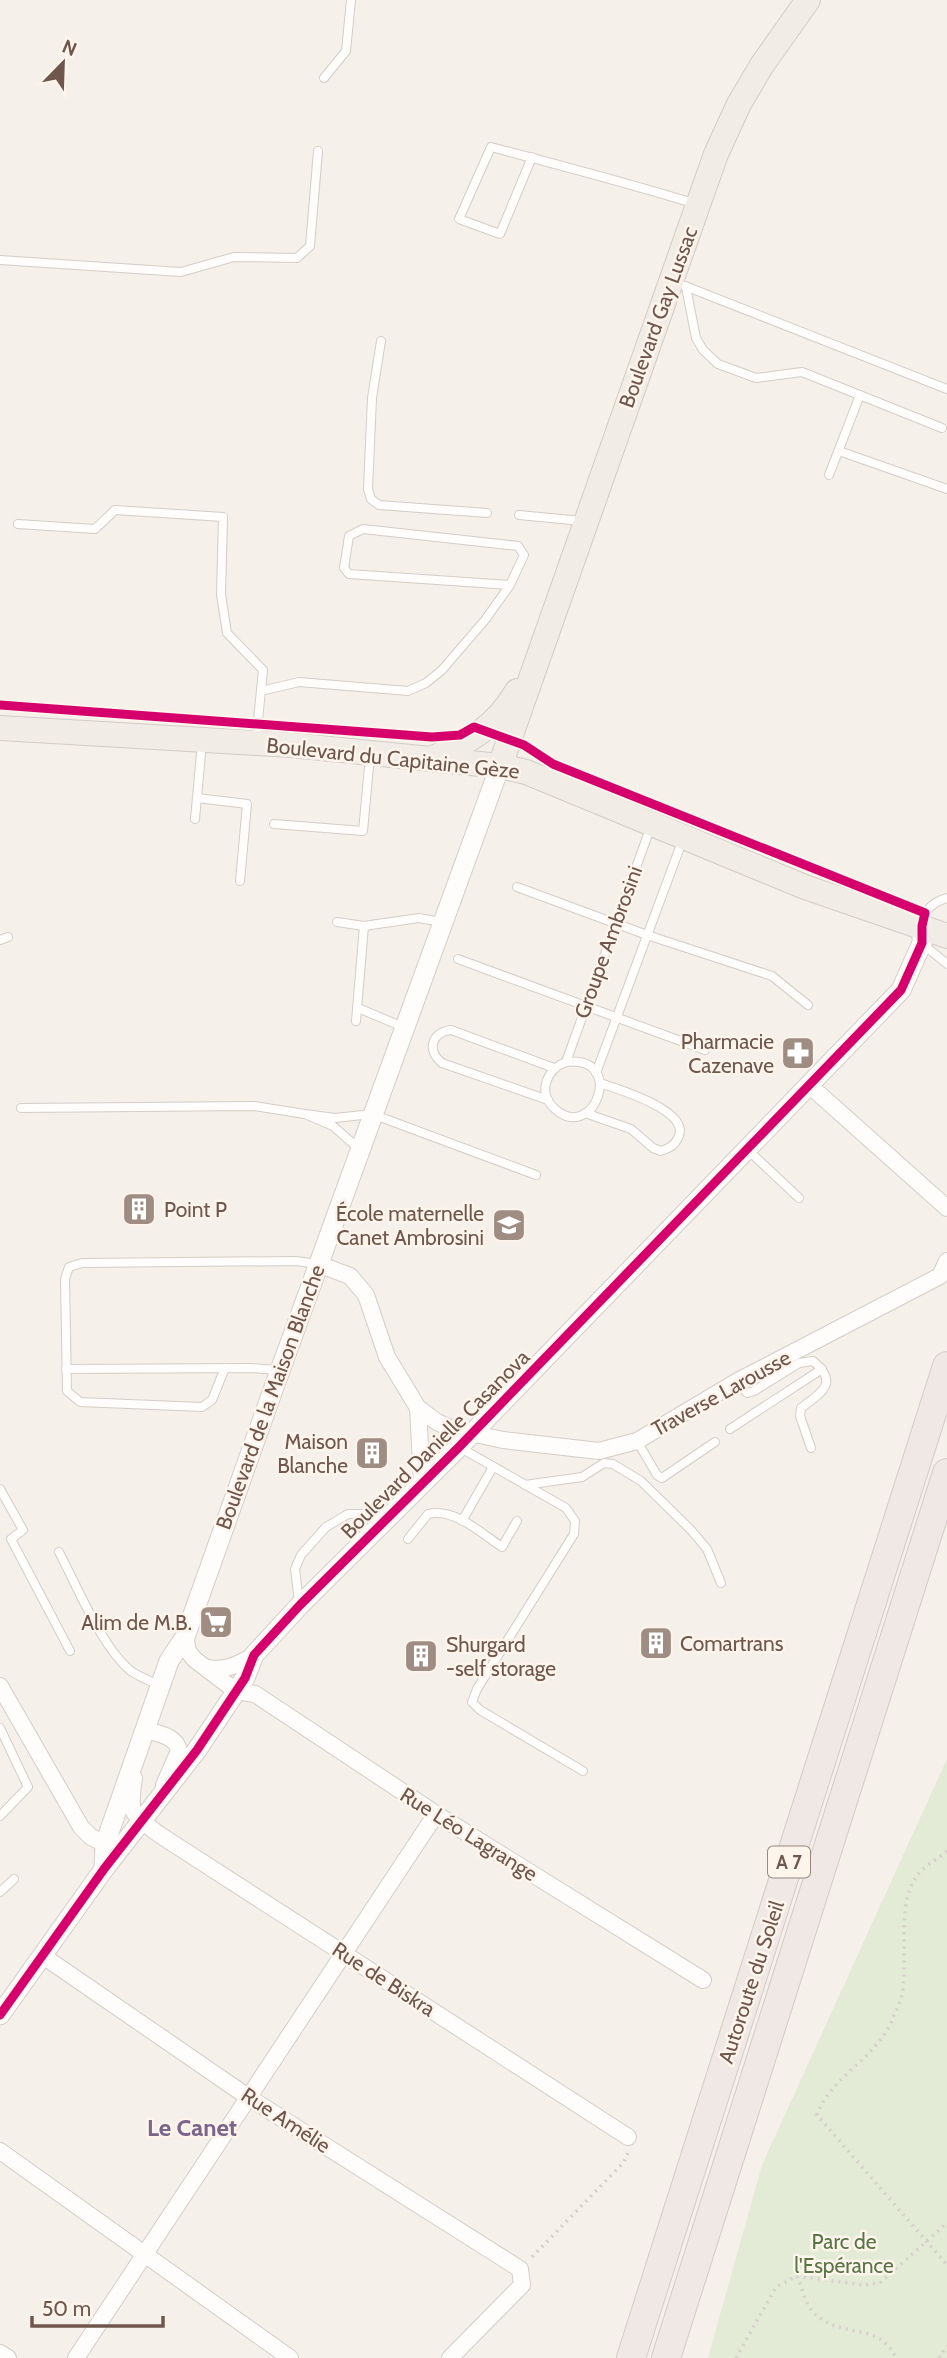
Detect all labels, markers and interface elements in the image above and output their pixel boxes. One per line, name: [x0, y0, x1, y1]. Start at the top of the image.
north arrow: [28, 28, 98, 98]
text: N: [59, 35, 80, 61]
street label: Boulevard Gay Lussac: [614, 223, 702, 411]
street label: Boulevard du Capitaine Gèze: [265, 732, 521, 784]
street label: Groupe Ambrosini: [569, 862, 647, 1022]
place label: Pharmacie Cazenave: [681, 1029, 774, 1078]
pharmacy icon: Pharmacie Cazenave: [779, 1034, 817, 1072]
building icon: Point P: [120, 1190, 158, 1228]
place label: Point P: [164, 1197, 227, 1222]
place label: École maternelle Canet Ambrosini: [336, 1201, 484, 1250]
school or university icon: École maternelle Canet Ambrosini: [490, 1206, 528, 1244]
street label: Boulevard de la Maison Blanche: [210, 1261, 330, 1533]
street label: Traverse Larousse: [647, 1344, 795, 1441]
street label: Boulevard Danielle Casanova: [336, 1345, 534, 1543]
place label: Maison Blanche: [277, 1428, 348, 1478]
building icon: Maison Blanche: [353, 1434, 391, 1472]
supermarket icon: Alim de M.B.: [197, 1603, 235, 1641]
place label: Alim de M.B.: [81, 1610, 192, 1635]
building icon: Comartrans: [637, 1624, 675, 1662]
place label: Comartrans: [680, 1631, 784, 1656]
place label: Shurgard -self storage: [446, 1632, 556, 1681]
building icon: Shurgard -self storage: [402, 1637, 440, 1675]
street label: Rue Léo Lagrange: [396, 1782, 542, 1886]
road number: A 7: [768, 1846, 810, 1878]
street label: Autoroute du Soleil: [713, 1897, 789, 2067]
street label: Rue de Biskra: [328, 1937, 440, 2021]
street label: Rue Amélie: [237, 2082, 335, 2158]
district label: Le Canet: [147, 2113, 237, 2142]
park label: Parc de l'Espérance: [794, 2229, 894, 2278]
scale bar: [32, 2284, 163, 2328]
text: 50 m: [42, 2296, 91, 2321]

